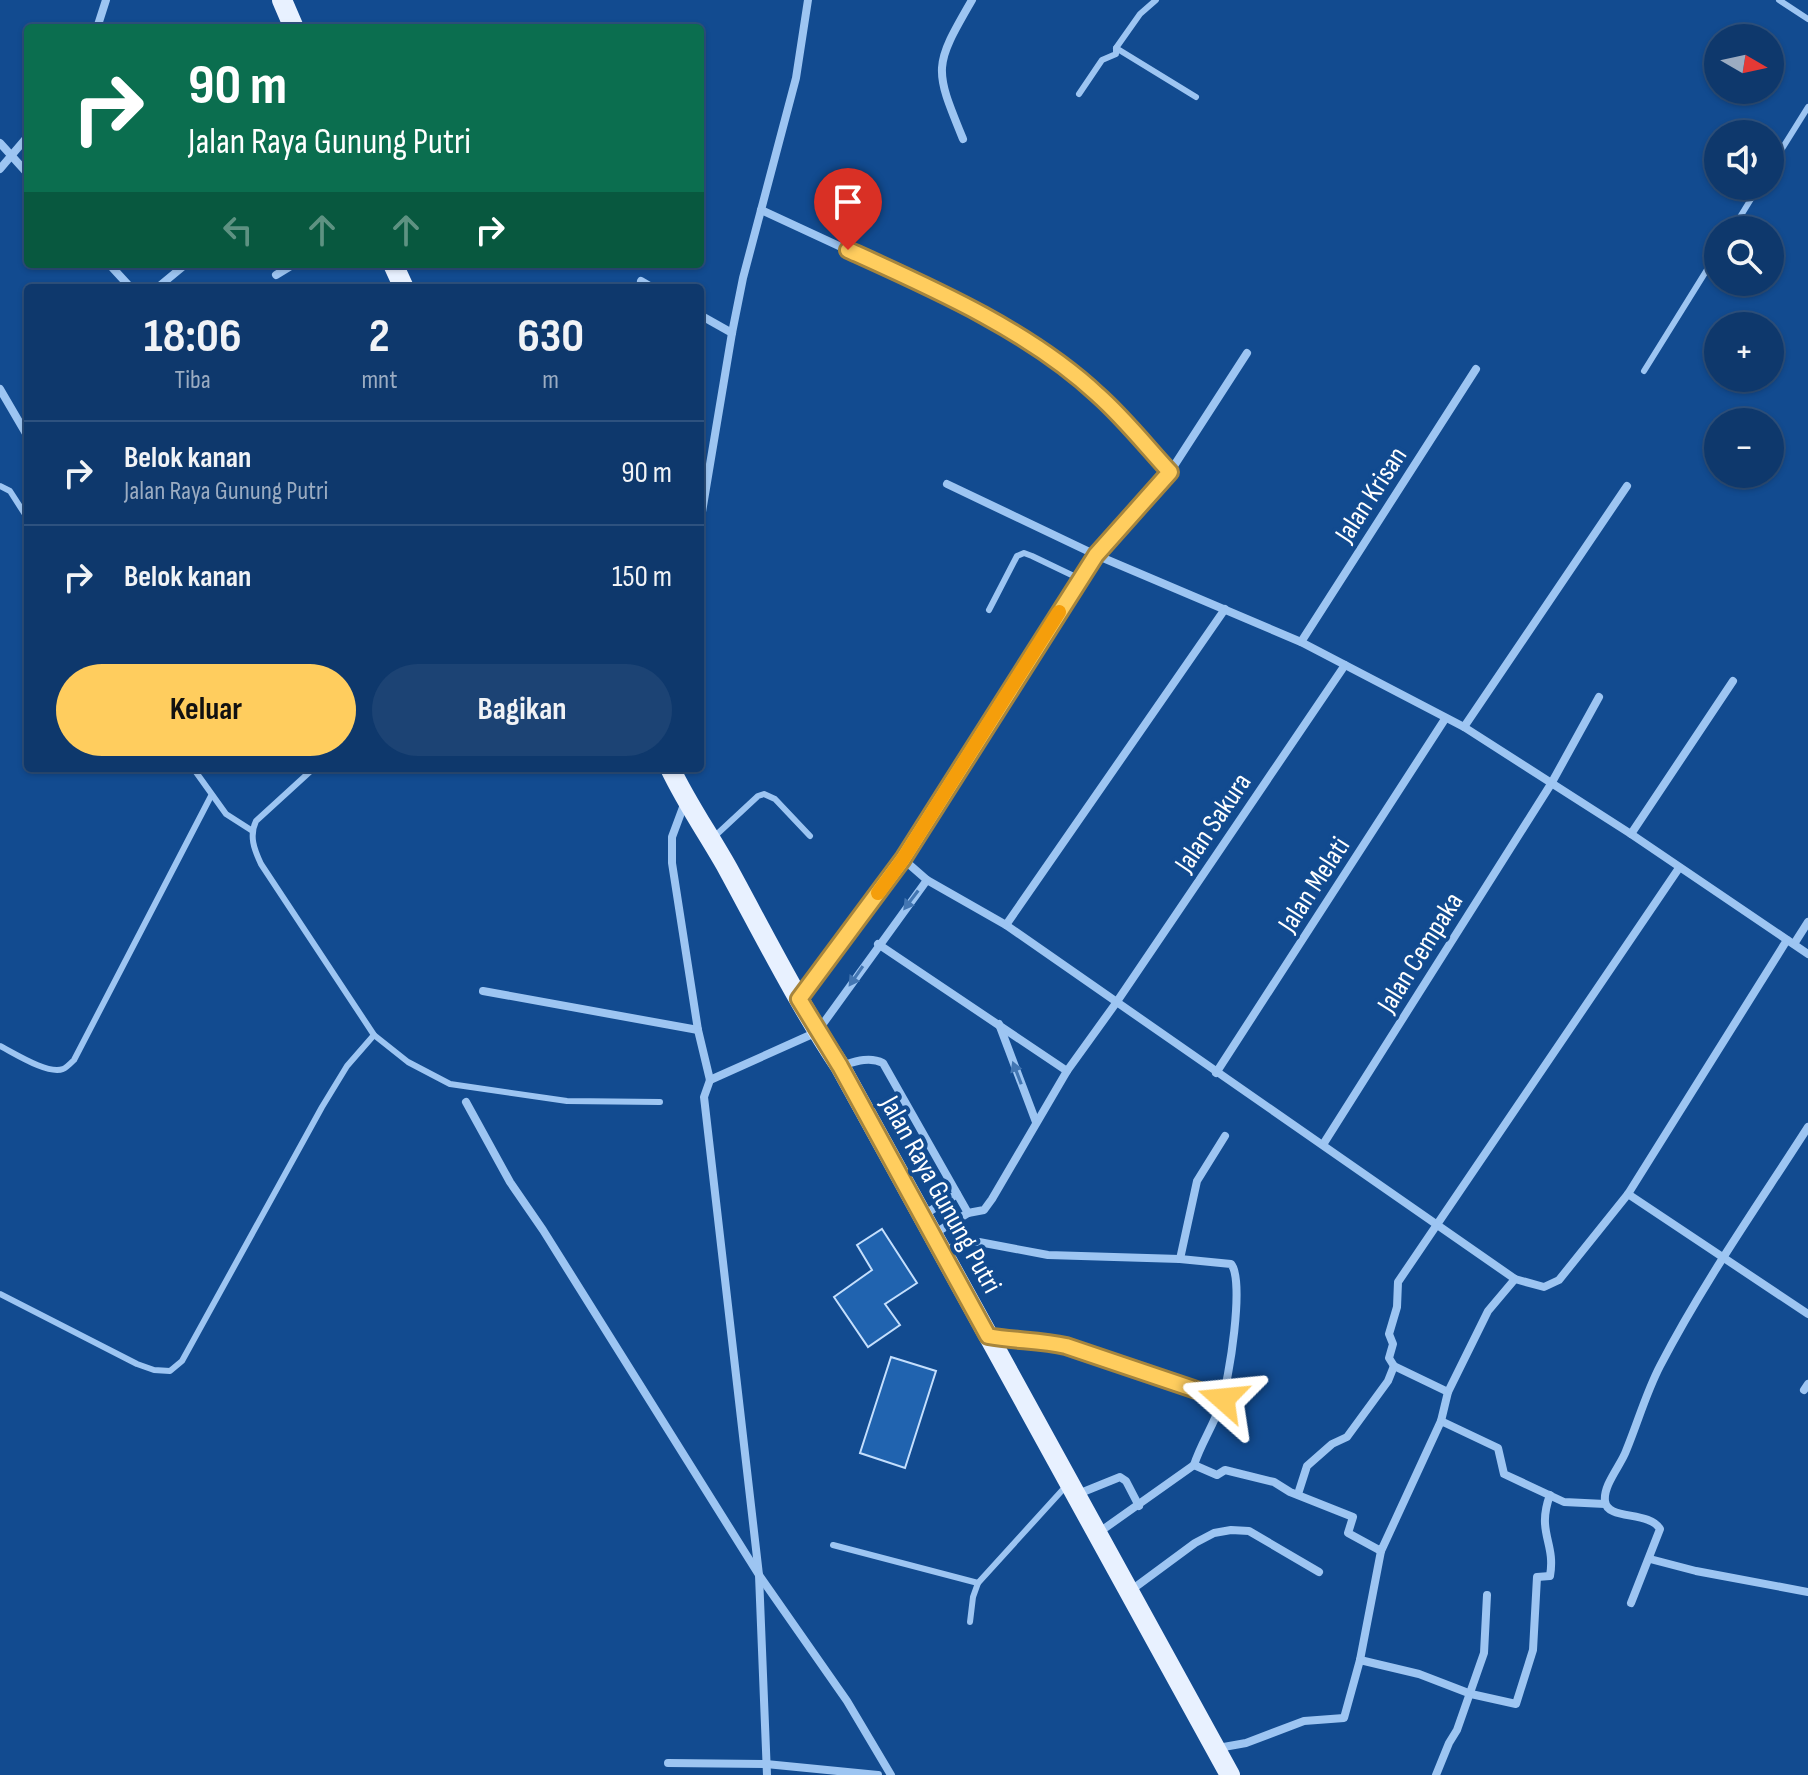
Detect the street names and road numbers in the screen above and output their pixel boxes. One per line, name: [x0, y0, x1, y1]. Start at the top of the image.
street label: Jalan Krisan: [1328, 441, 1414, 550]
street label: Jalan Sakura: [1168, 767, 1258, 880]
street label: Jalan Melati: [1271, 831, 1357, 939]
street label: Jalan Cempaka: [1370, 887, 1470, 1020]
street label: Jalan Raya Gunung Putri: [872, 1090, 1008, 1299]

